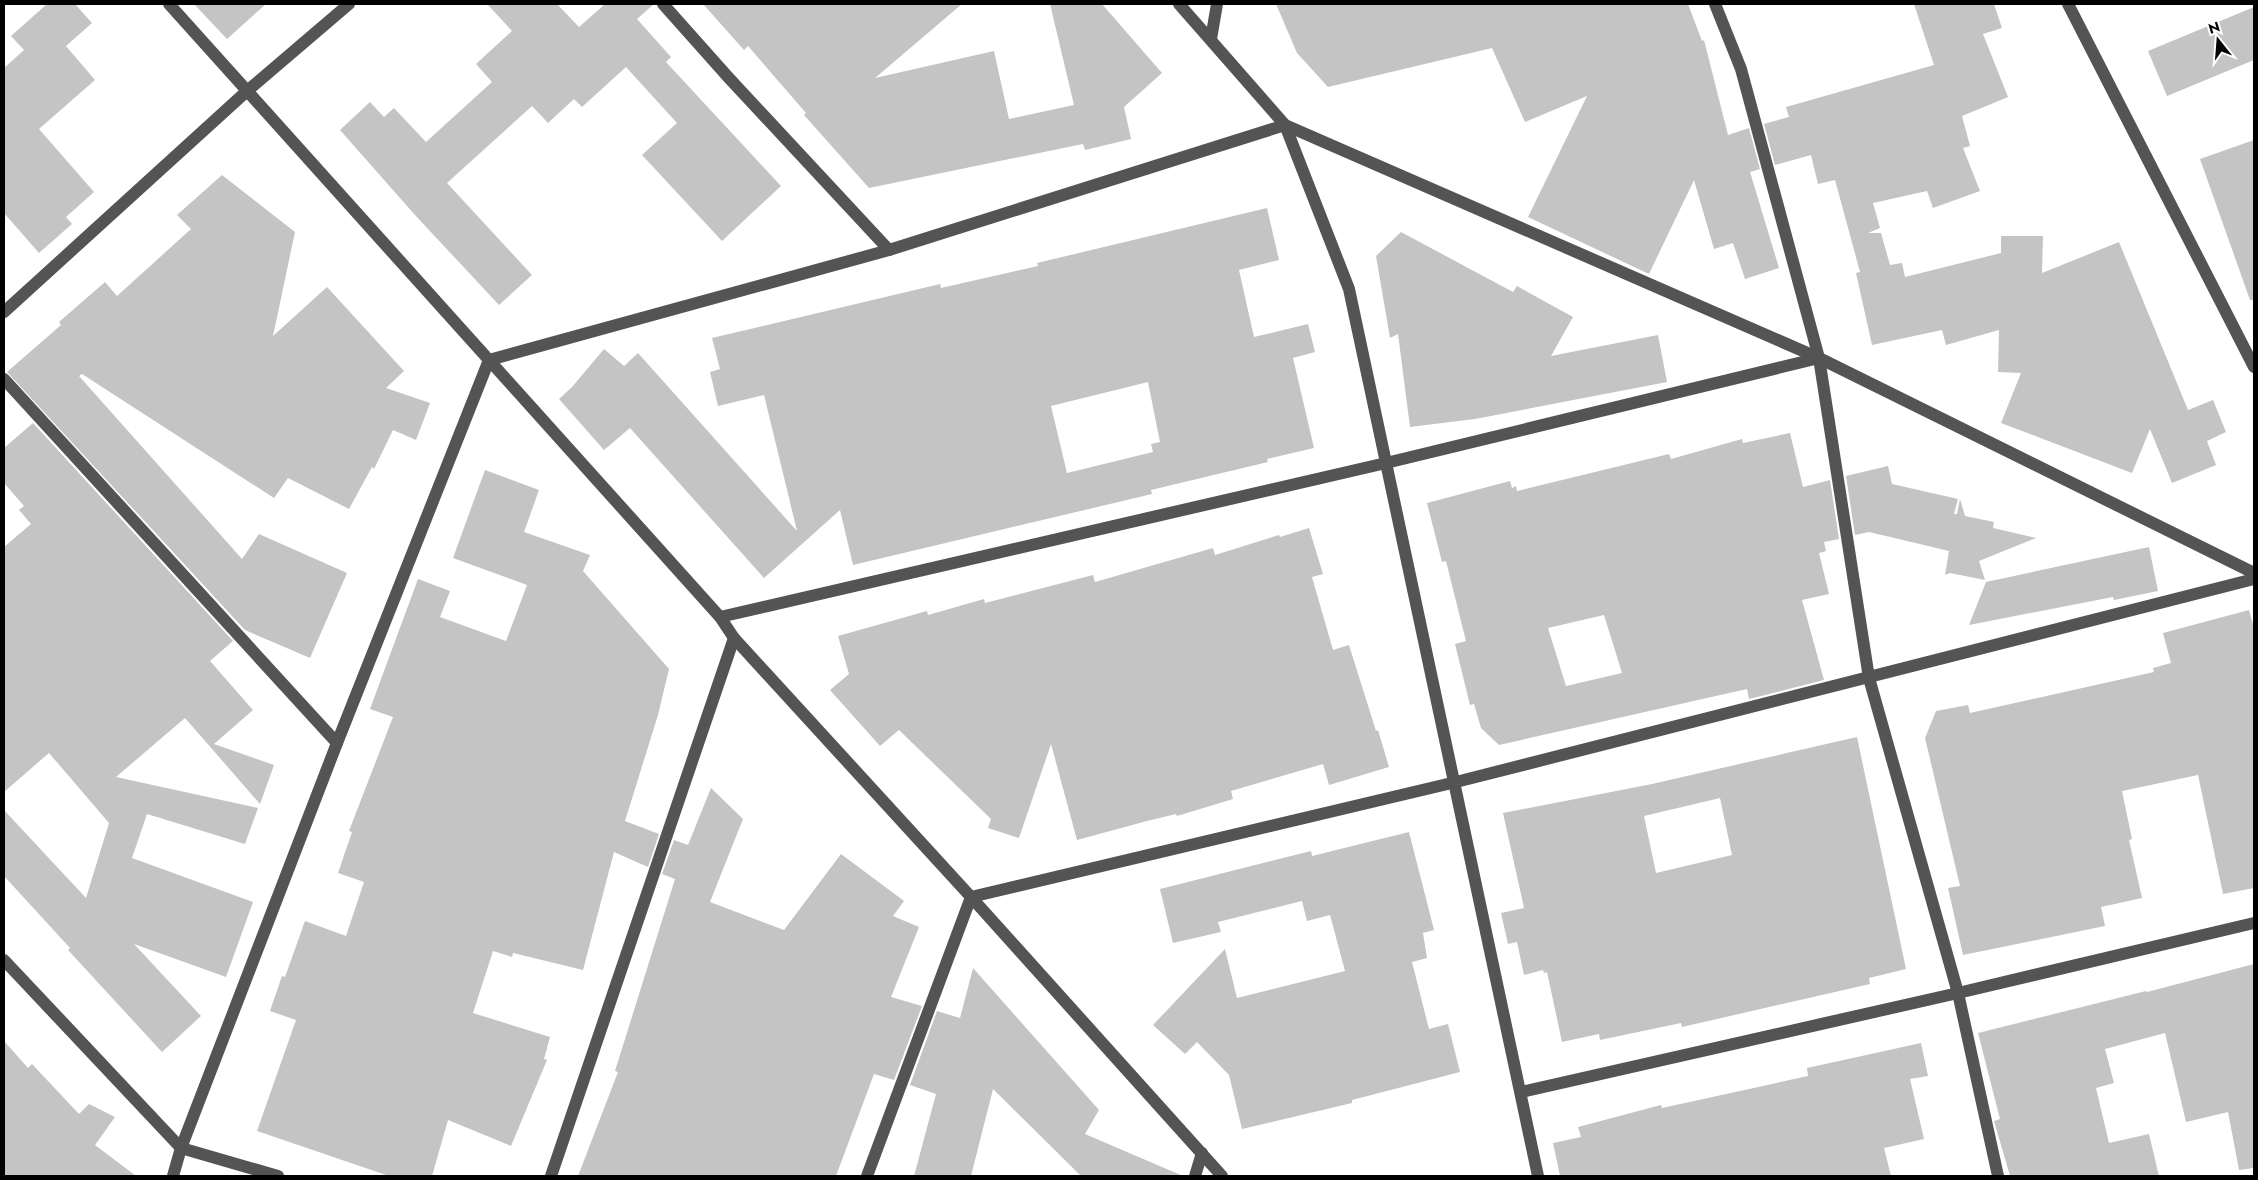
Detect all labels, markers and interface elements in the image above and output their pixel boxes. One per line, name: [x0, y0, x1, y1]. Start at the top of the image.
north arrow: [2193, 15, 2243, 65]
text: N: [2206, 16, 2222, 39]

